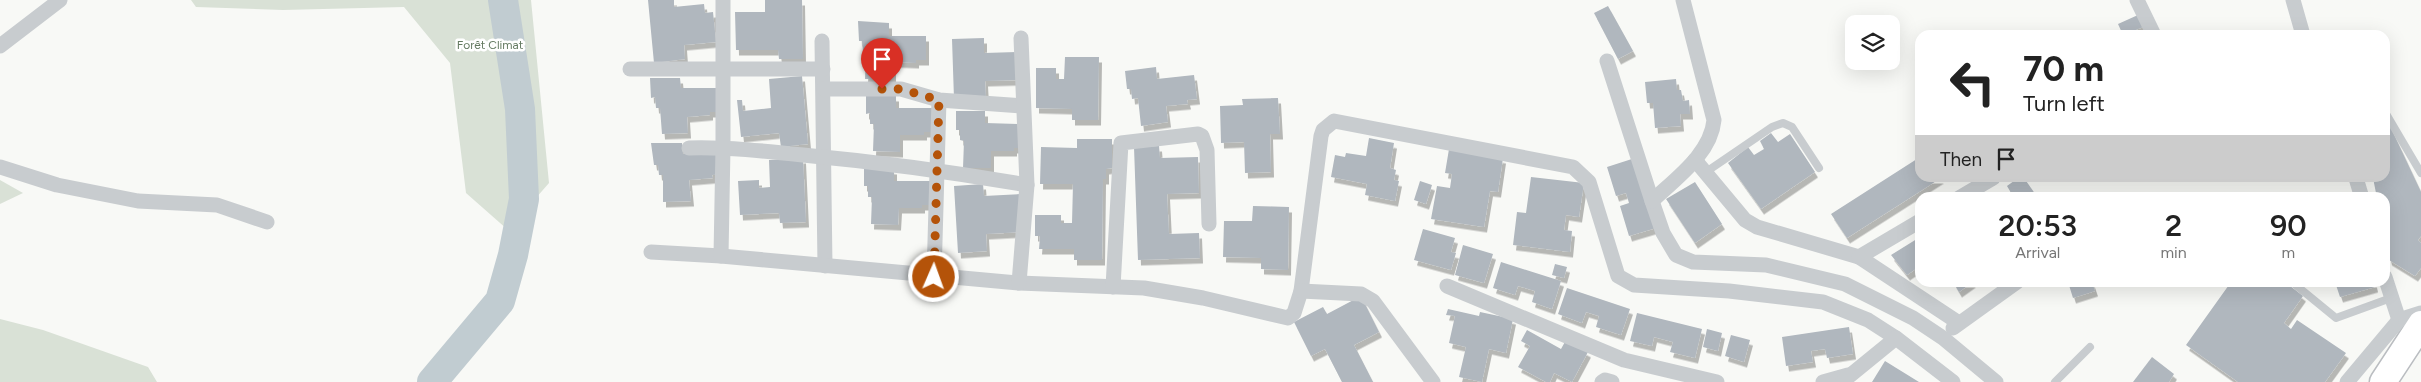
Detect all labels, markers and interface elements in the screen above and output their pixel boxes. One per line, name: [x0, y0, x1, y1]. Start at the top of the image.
map controls: [1845, 15, 1900, 70]
button: layers: [1845, 15, 1900, 70]
park label: Forêt Climat: [457, 38, 524, 52]
pin: [861, 38, 903, 89]
icon: arrive: [868, 45, 896, 73]
text: 70 m: [2023, 48, 2104, 90]
icon: left: [1940, 50, 2005, 115]
text: Turn left: [2023, 90, 2105, 117]
icon: arrive: [1992, 145, 2020, 173]
text: Then: [1940, 148, 1982, 171]
text: 20:53: [1998, 207, 2077, 244]
text: 2: [2165, 207, 2182, 244]
text: 90: [2270, 207, 2307, 244]
text: Arrival: [2015, 243, 2060, 262]
text: min: [2160, 243, 2187, 262]
text: m: [2282, 243, 2295, 262]
position arrow: [907, 250, 959, 302]

